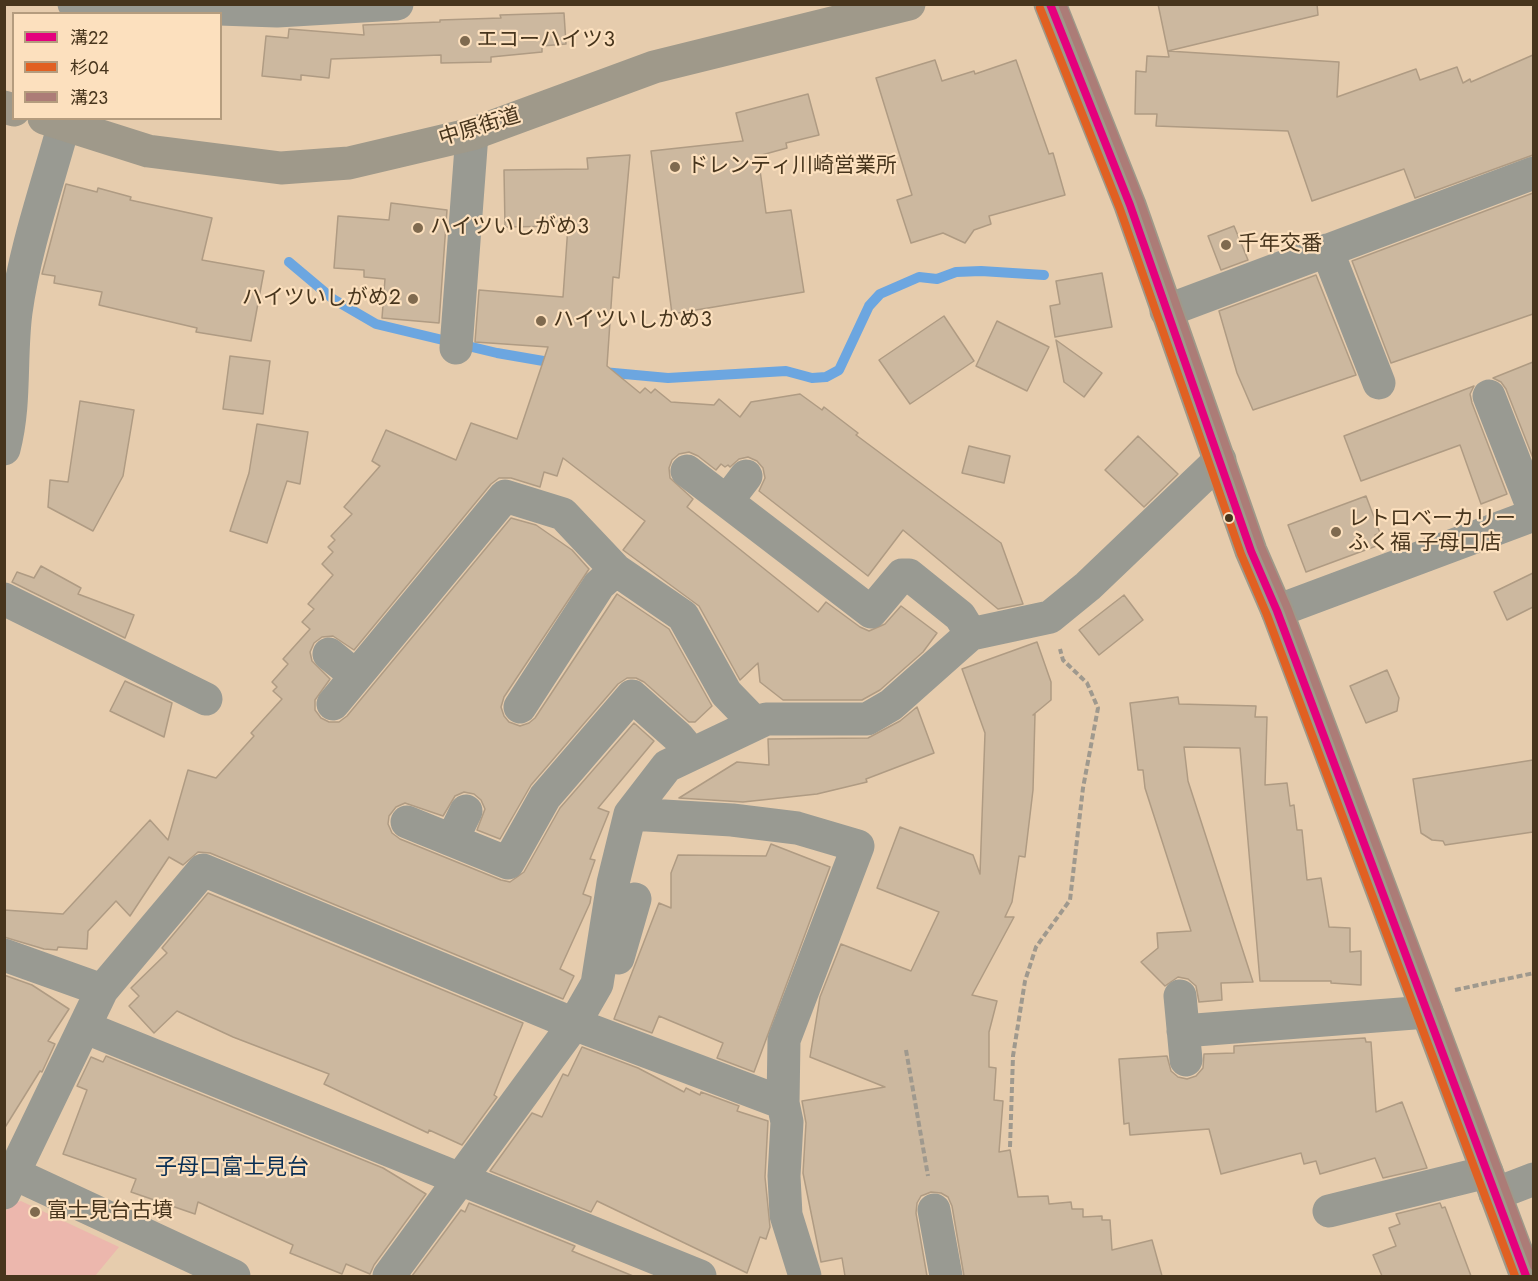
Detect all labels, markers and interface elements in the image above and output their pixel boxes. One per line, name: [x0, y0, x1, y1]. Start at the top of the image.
legend: [12, 12, 222, 120]
text: 溝22: [70, 25, 108, 51]
place label: エコーハイツ３: [477, 28, 615, 54]
marker: エコーハイツ３: [458, 34, 472, 48]
text: 杉04: [70, 55, 109, 81]
text: 溝23: [70, 85, 108, 111]
street label: 中原街道: [436, 104, 524, 152]
place label: ドレンティ川崎営業所: [687, 154, 897, 180]
marker: ドレンティ川崎営業所: [668, 160, 682, 174]
place label: ハイツいしがめ３: [430, 215, 589, 241]
marker: ハイツいしがめ３: [411, 221, 425, 235]
place label: 千年交番: [1238, 232, 1322, 258]
marker: 千年交番: [1219, 238, 1233, 252]
place label: ハイツいしがめ２: [242, 286, 401, 312]
marker: ハイツいしがめ２: [406, 292, 420, 306]
place label: ハイツいしかめ３: [553, 308, 712, 334]
marker: ハイツいしかめ３: [534, 314, 548, 328]
place label: レトロベーカリー ふく福 子母口店: [1348, 507, 1516, 557]
unlabelled marker: [1223, 512, 1235, 524]
marker: レトロベーカリー ふく福 子母口店: [1329, 525, 1343, 539]
district label: 子母口富士見台: [155, 1156, 309, 1182]
place label: 富士見台古墳: [47, 1199, 173, 1225]
marker: 富士見台古墳: [28, 1205, 42, 1219]

